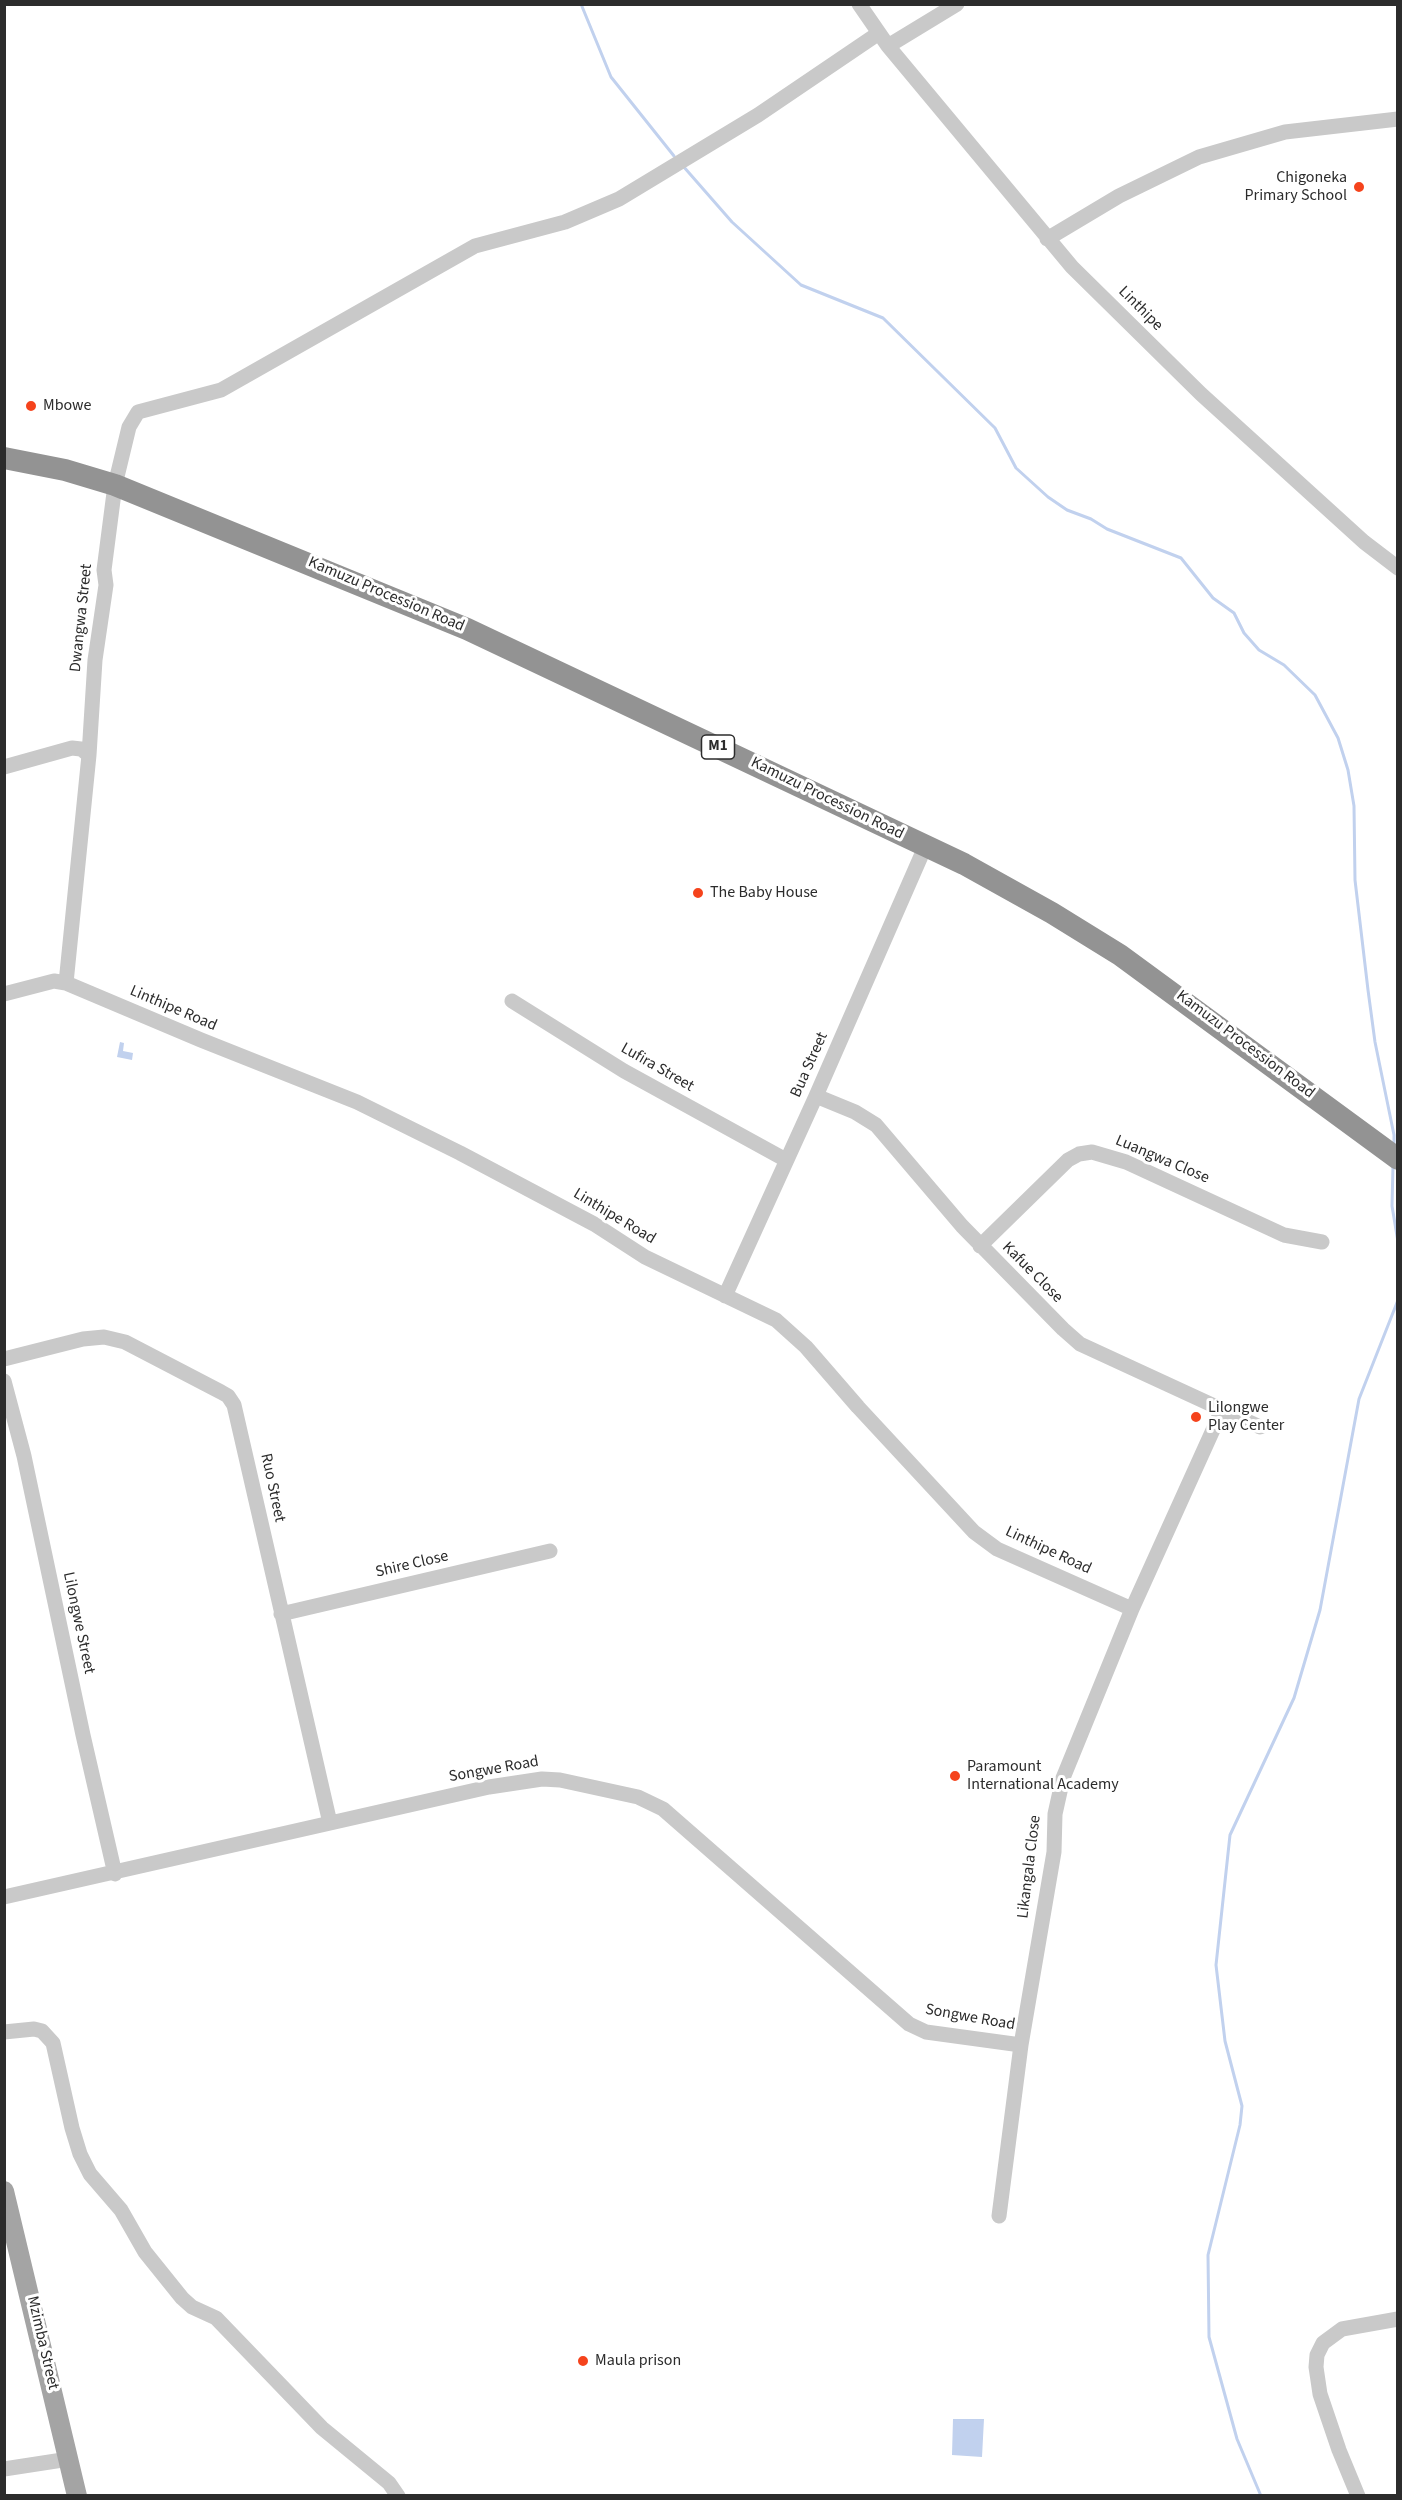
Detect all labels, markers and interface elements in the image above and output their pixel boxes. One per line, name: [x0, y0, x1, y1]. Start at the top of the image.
place label: Chigoneka Primary School: [1245, 168, 1347, 206]
marker: Chigoneka Primary School: [1352, 180, 1366, 194]
street label: Linthipe: [1114, 283, 1166, 335]
place label: Mbowe: [43, 396, 91, 416]
marker: Mbowe: [24, 399, 38, 413]
street label: Kamuzu Procession Road: [305, 553, 467, 637]
street label: Dwangwa Street: [67, 563, 97, 673]
road number: M1: [702, 735, 734, 759]
street label: Kamuzu Procession Road: [747, 754, 907, 844]
place label: The Baby House: [710, 883, 818, 903]
marker: The Baby House: [691, 886, 705, 900]
street label: Linthipe Road: [127, 982, 219, 1036]
street label: Kamuzu Procession Road: [1172, 987, 1318, 1103]
street label: Bua Street: [787, 1029, 833, 1101]
street label: Lufira Street: [617, 1039, 697, 1097]
street label: Luangwa Close: [1112, 1132, 1212, 1188]
street label: Linthipe Road: [569, 1185, 659, 1249]
street label: Kafue Close: [998, 1239, 1066, 1307]
place label: Lilongwe Play Center: [1208, 1398, 1284, 1436]
marker: Lilongwe Play Center: [1189, 1410, 1203, 1424]
street label: Ruo Street: [255, 1452, 289, 1524]
street label: Linthipe Road: [1002, 1523, 1094, 1579]
street label: Shire Close: [374, 1547, 450, 1583]
street label: Lilongwe Street: [58, 1570, 98, 1676]
street label: Songwe Road: [448, 1753, 540, 1787]
place label: Paramount International Academy: [967, 1757, 1119, 1795]
marker: Paramount International Academy: [948, 1769, 962, 1783]
street label: Likangala Close: [1014, 1814, 1046, 1920]
street label: Songwe Road: [924, 2001, 1016, 2035]
street label: Mzimba Street: [22, 2294, 62, 2392]
place label: Maula prison: [595, 2351, 681, 2371]
marker: Maula prison: [576, 2354, 590, 2368]

